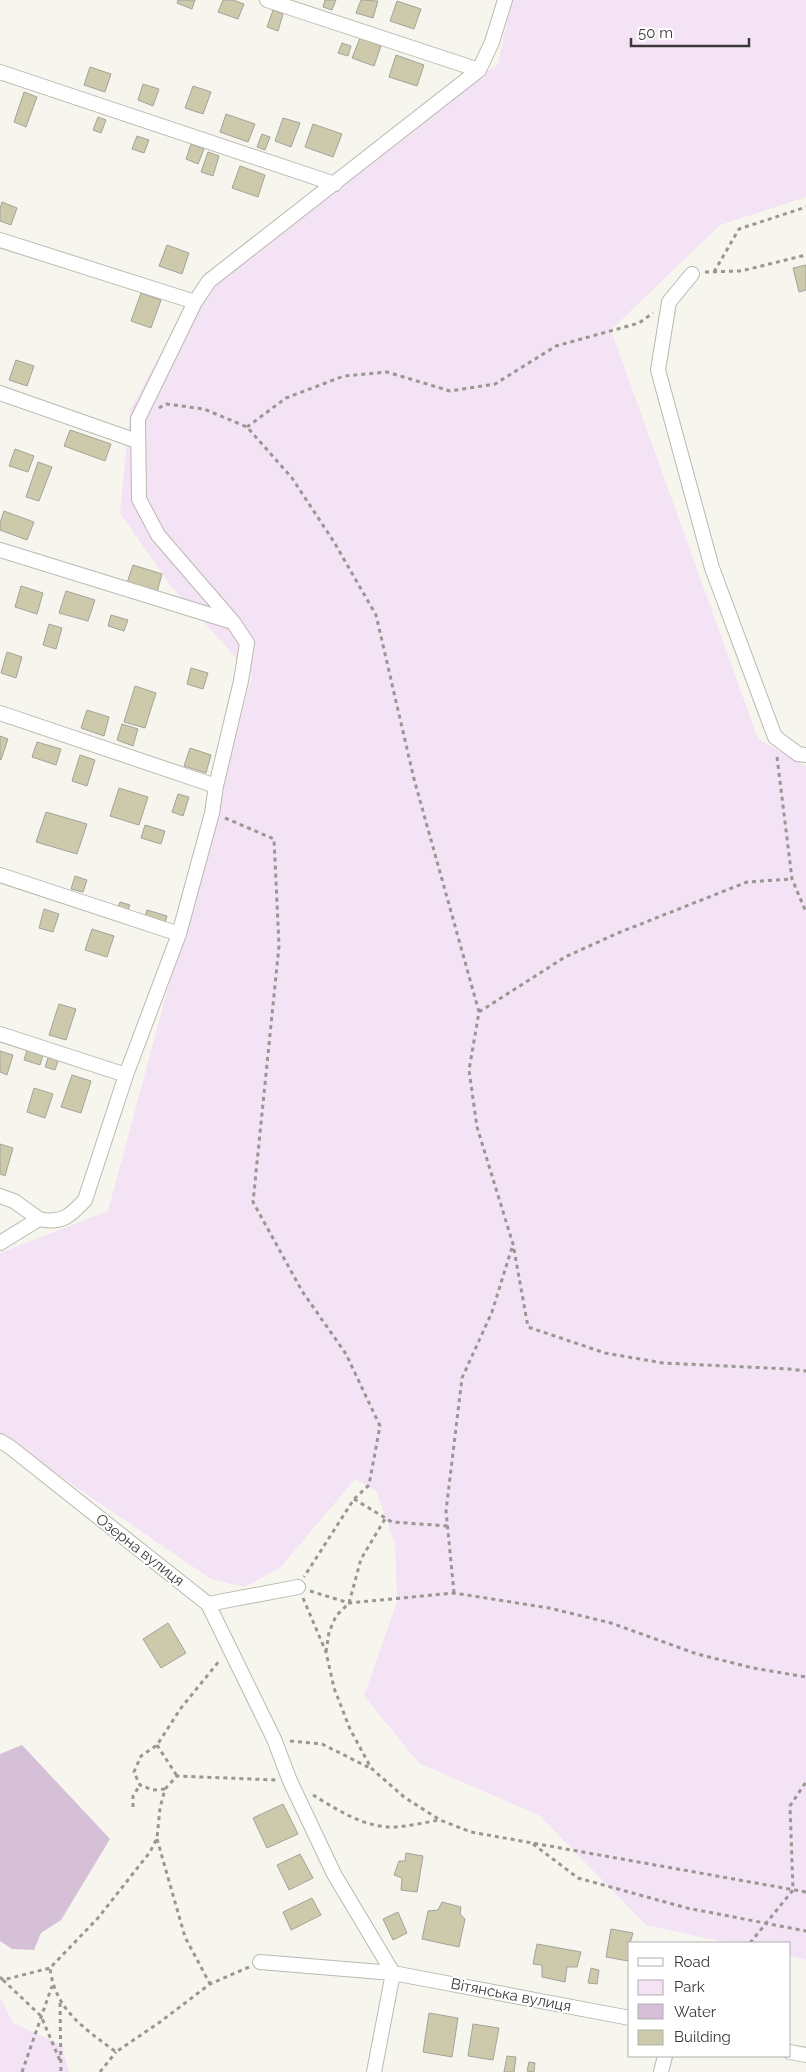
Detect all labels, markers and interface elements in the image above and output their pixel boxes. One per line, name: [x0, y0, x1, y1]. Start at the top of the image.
scale bar: [631, 15, 748, 47]
text: 50 m: [638, 24, 673, 42]
street label: Озерна вулиця: [92, 1510, 188, 1590]
legend: [628, 1942, 791, 2057]
text: Road: [674, 1953, 710, 1971]
street label: Вітянська вулиця: [449, 1975, 573, 2015]
text: Park: [674, 1978, 705, 1996]
text: Water: [674, 2003, 717, 2021]
text: Building: [674, 2028, 731, 2046]

